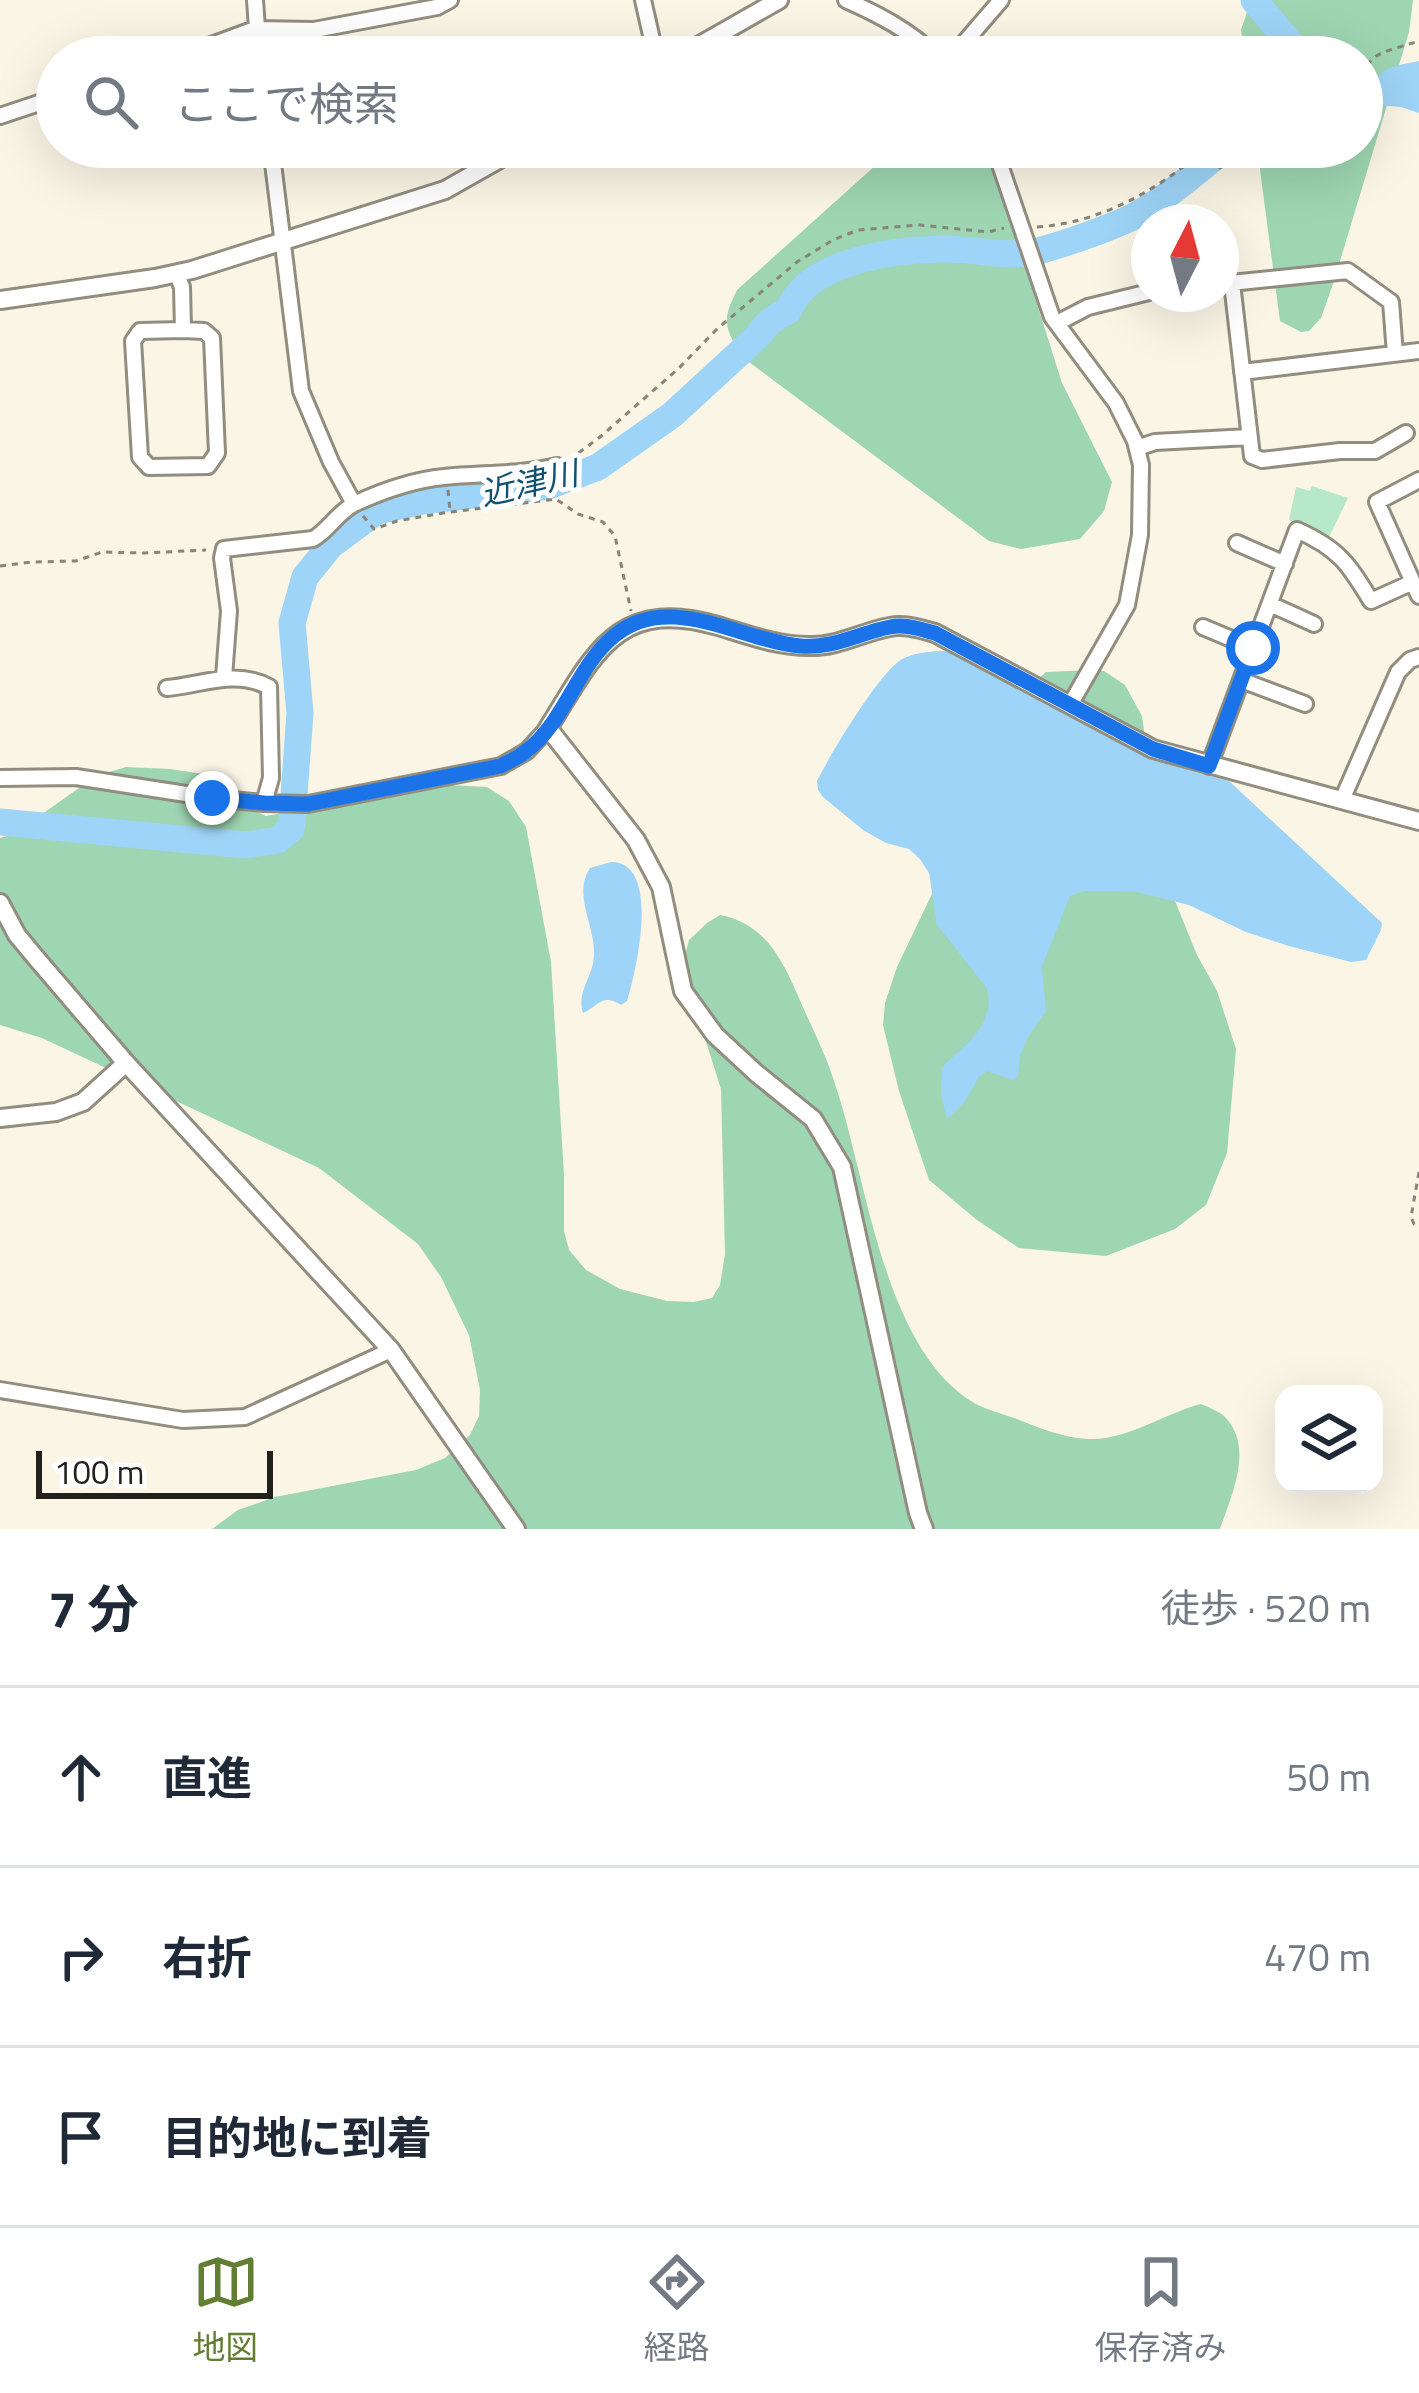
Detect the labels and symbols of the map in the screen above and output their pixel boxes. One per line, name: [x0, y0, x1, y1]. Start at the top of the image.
north arrow: [1131, 204, 1239, 312]
water label: 近津川: [475, 447, 586, 518]
route start: [1226, 621, 1280, 675]
route end: [185, 771, 239, 825]
scale bar: [36, 1445, 273, 1498]

